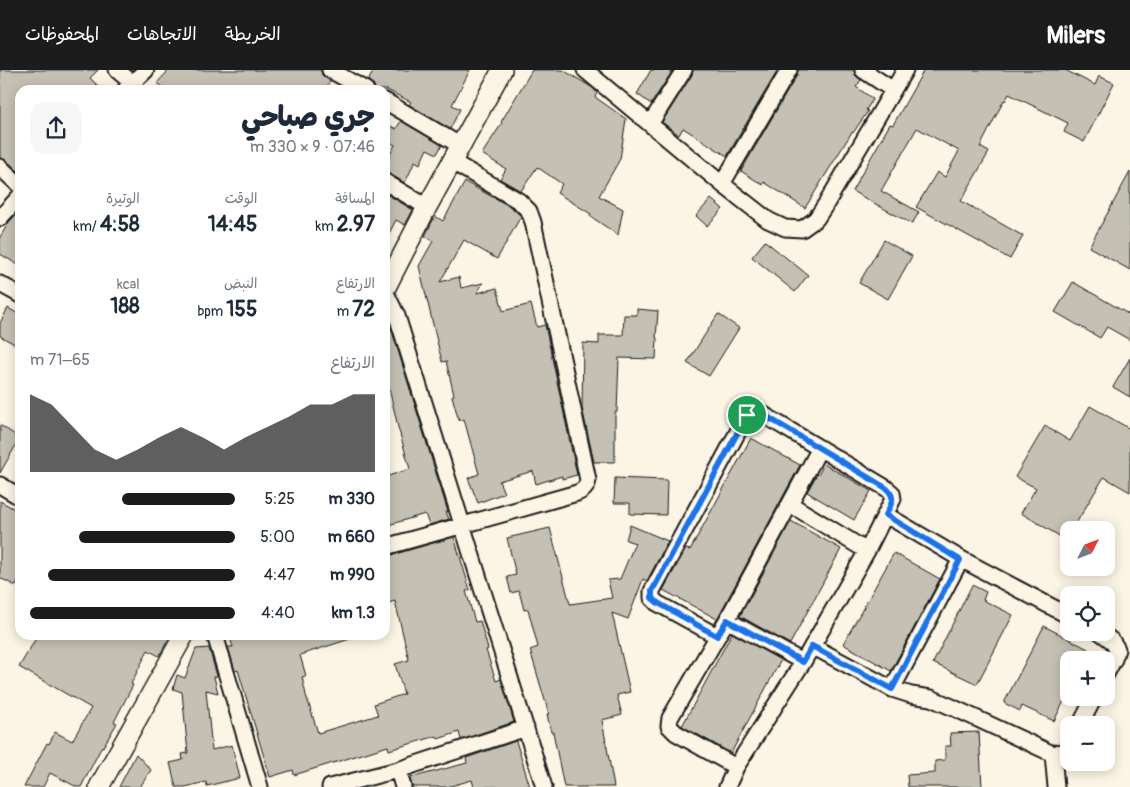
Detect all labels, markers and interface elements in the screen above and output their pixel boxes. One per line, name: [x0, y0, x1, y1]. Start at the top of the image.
text: Milers: [1047, 21, 1105, 50]
text: المحفوظات: [25, 23, 99, 46]
text: الاتجاهات: [127, 23, 197, 46]
text: الخريطة: [225, 23, 281, 46]
text: جري صباحي: [241, 100, 375, 135]
button: share: [30, 102, 82, 154]
text: 07:46 · 9 × 330 m: [250, 137, 375, 157]
text: الوتيرة: [106, 190, 140, 207]
text: الوقت: [225, 190, 257, 207]
text: المسافة: [335, 190, 375, 207]
text: 4:58: [100, 211, 140, 238]
text: 14:45: [208, 211, 257, 238]
text: 2.97: [337, 211, 375, 238]
text: /km: [74, 218, 100, 235]
text: km: [315, 218, 337, 235]
text: النبض: [224, 275, 257, 292]
text: الارتفاع: [336, 275, 375, 292]
text: kcal: [117, 276, 140, 293]
text: 188: [110, 293, 140, 320]
text: 155: [226, 296, 257, 323]
text: 72: [352, 296, 375, 323]
text: bpm: [197, 303, 226, 320]
text: m: [337, 303, 352, 320]
text: 65–71 m: [30, 350, 90, 370]
text: الارتفاع: [330, 353, 375, 373]
pin: [726, 394, 768, 436]
icon: arrive: [733, 401, 761, 429]
text: 5:25: [264, 489, 295, 509]
text: 330 m: [329, 489, 375, 509]
north arrow: [1060, 521, 1115, 576]
map controls: [1060, 521, 1115, 771]
text: 5:00: [260, 527, 295, 547]
text: 660 m: [328, 527, 375, 547]
text: 4:47: [264, 565, 295, 585]
text: 990 m: [330, 565, 375, 585]
button: locate: [1060, 586, 1115, 641]
text: 4:40: [261, 603, 295, 623]
text: 1.3 km: [332, 603, 375, 623]
button: +: [1060, 651, 1115, 706]
button: −: [1060, 716, 1115, 771]

